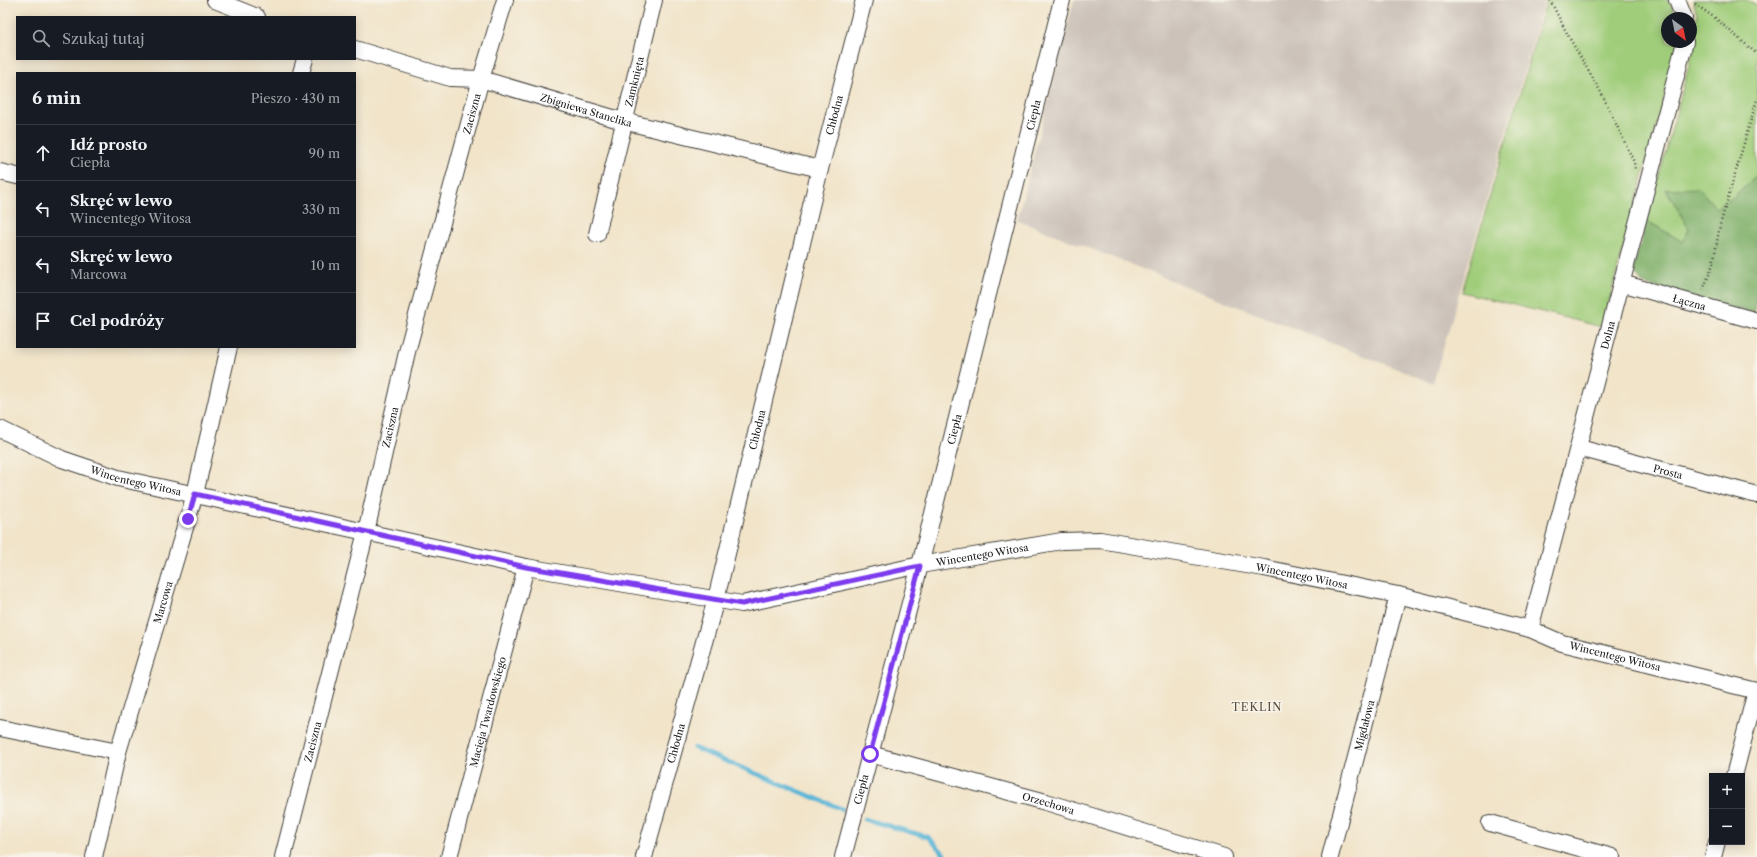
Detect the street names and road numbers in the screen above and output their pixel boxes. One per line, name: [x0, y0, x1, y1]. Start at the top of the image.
street label: Zamknięta: [622, 55, 647, 108]
street label: Zbigniewa Stanclika: [539, 90, 634, 130]
street label: Zaciszna: [460, 91, 483, 135]
street label: Chłodna: [823, 93, 846, 136]
street label: Ciepła: [1023, 98, 1043, 132]
street label: Łączna: [1671, 291, 1708, 313]
street label: Dolna: [1598, 319, 1618, 351]
street label: Zaciszna: [379, 405, 401, 449]
street label: Chłodna: [746, 408, 768, 451]
street label: Ciepła: [944, 412, 964, 446]
street label: Prosta: [1652, 461, 1685, 482]
street label: Wincentego Witosa: [88, 462, 183, 498]
street label: Wincentego Witosa: [934, 540, 1030, 569]
street label: Wincentego Witosa: [1254, 560, 1350, 591]
street label: Marcowa: [150, 579, 175, 625]
street label: Wincentego Witosa: [1567, 638, 1663, 674]
street label: Macieja Twardowskiego: [467, 655, 508, 769]
street label: Migdałowa: [1351, 698, 1377, 752]
street label: Zaciszna: [301, 719, 324, 763]
street label: Chłodna: [664, 721, 688, 765]
street label: Ciepła: [851, 772, 871, 806]
street label: Orzechowa: [1021, 789, 1077, 817]

